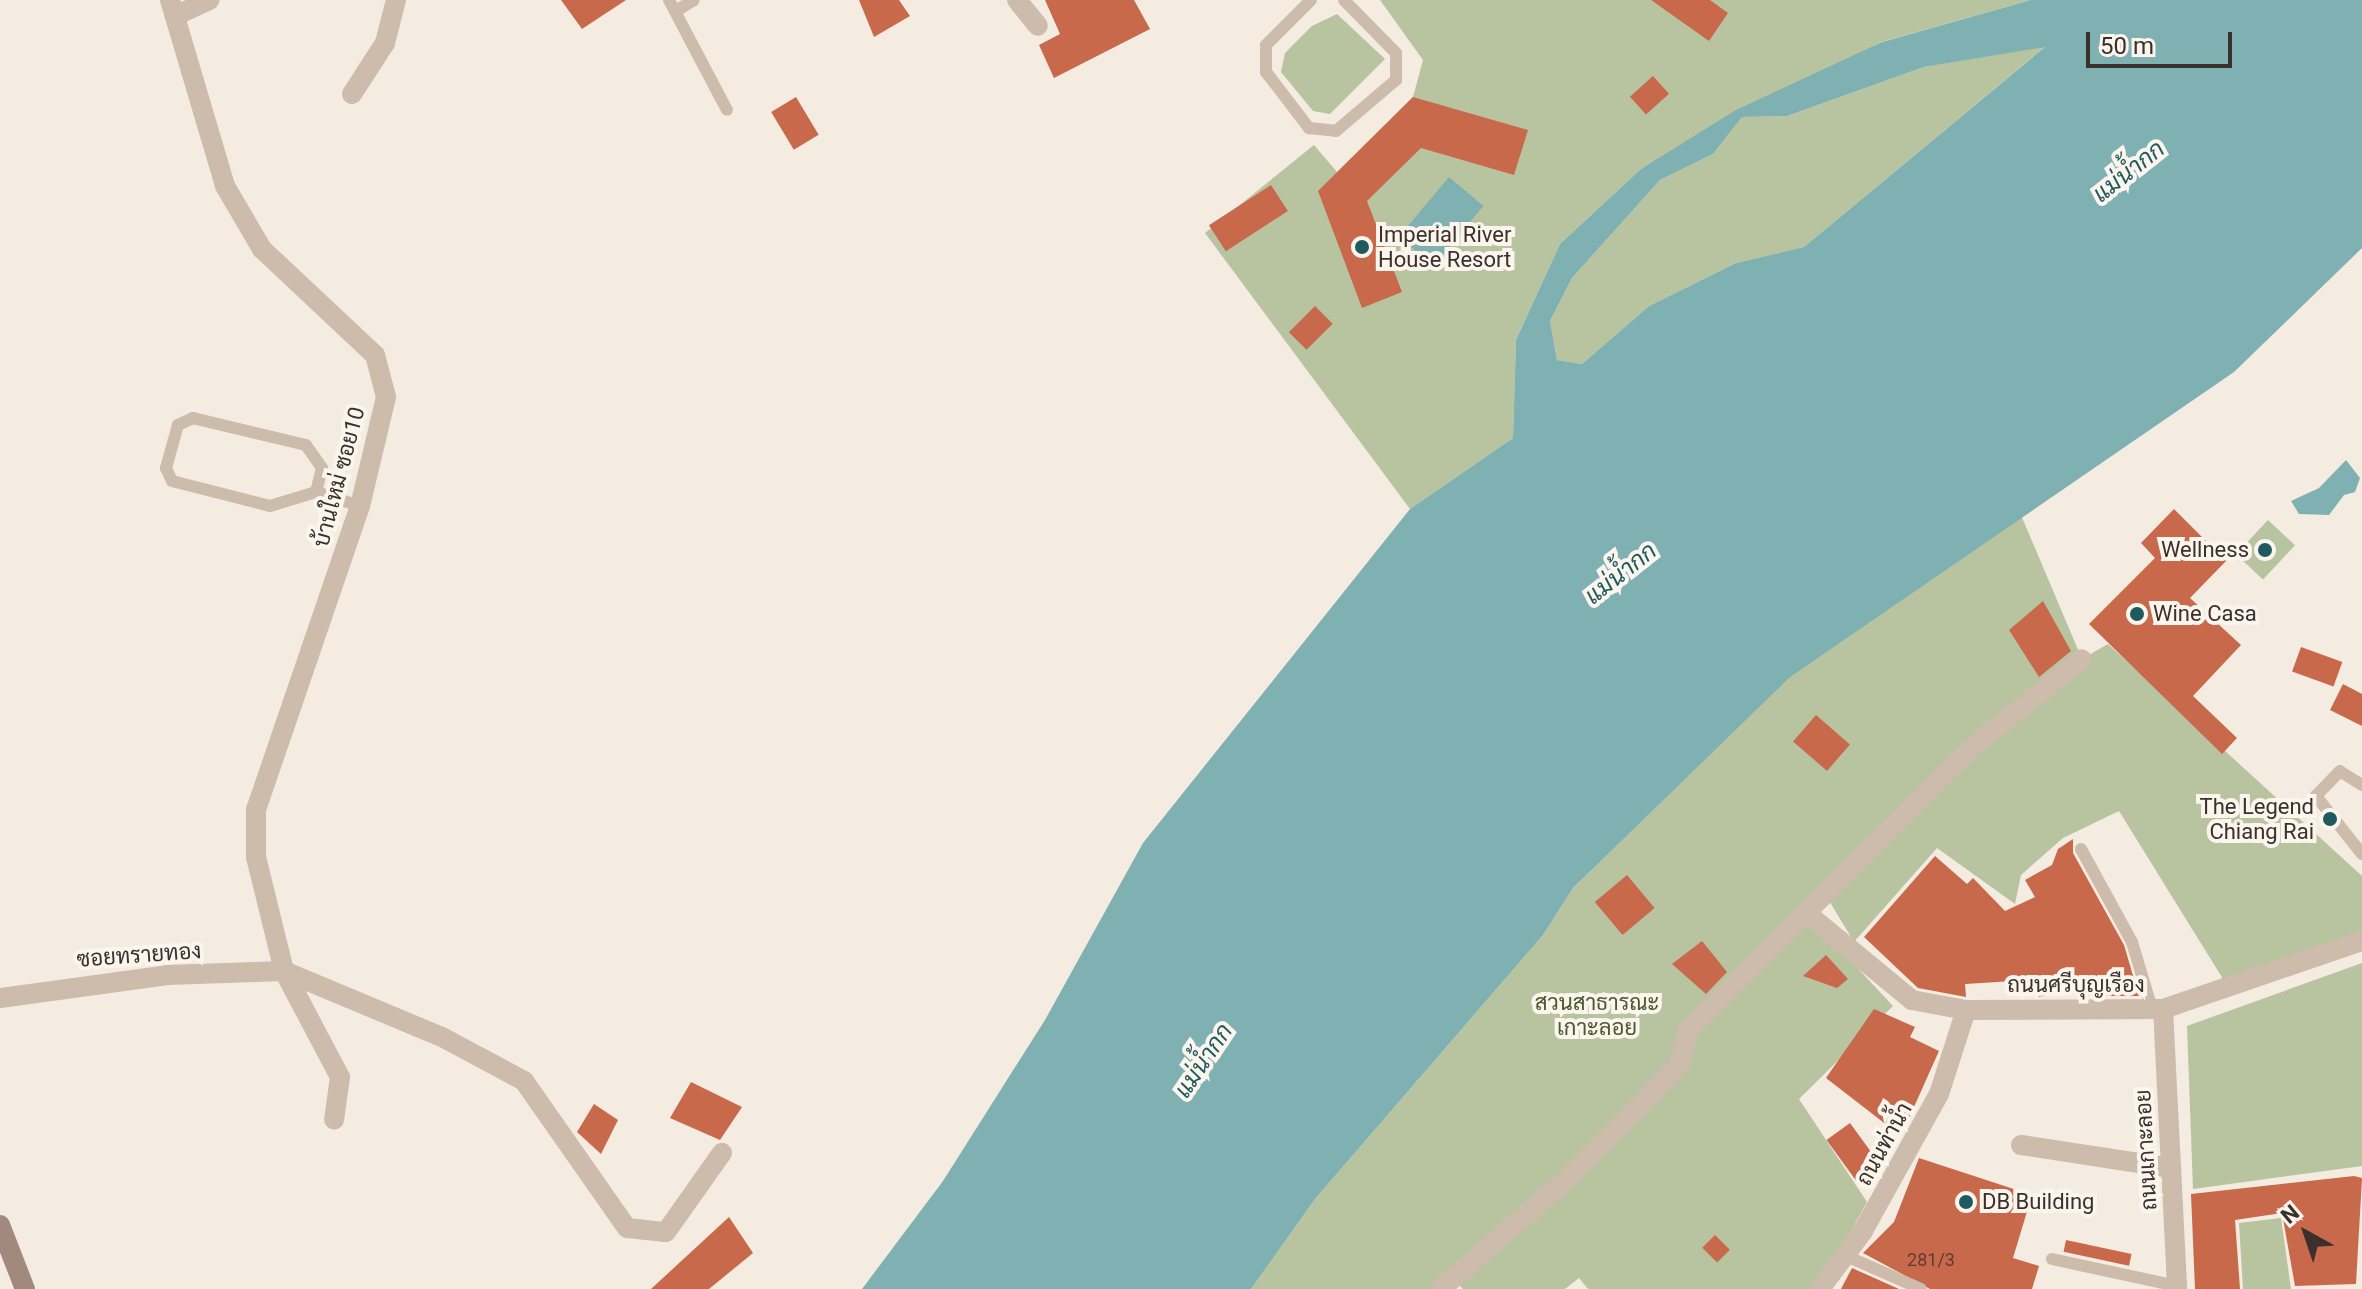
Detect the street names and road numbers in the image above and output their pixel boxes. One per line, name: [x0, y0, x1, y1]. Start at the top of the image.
street label: บ้านใหม่ ซอย10: [308, 404, 370, 550]
street label: ซอยทรายทอง: [76, 937, 202, 973]
street label: ถนนศรีบุญเรือง: [2007, 972, 2145, 998]
street label: ถนนเกาะลอย: [2130, 1089, 2162, 1211]
street label: ถนนท่าน้ำ: [1850, 1098, 1918, 1190]

